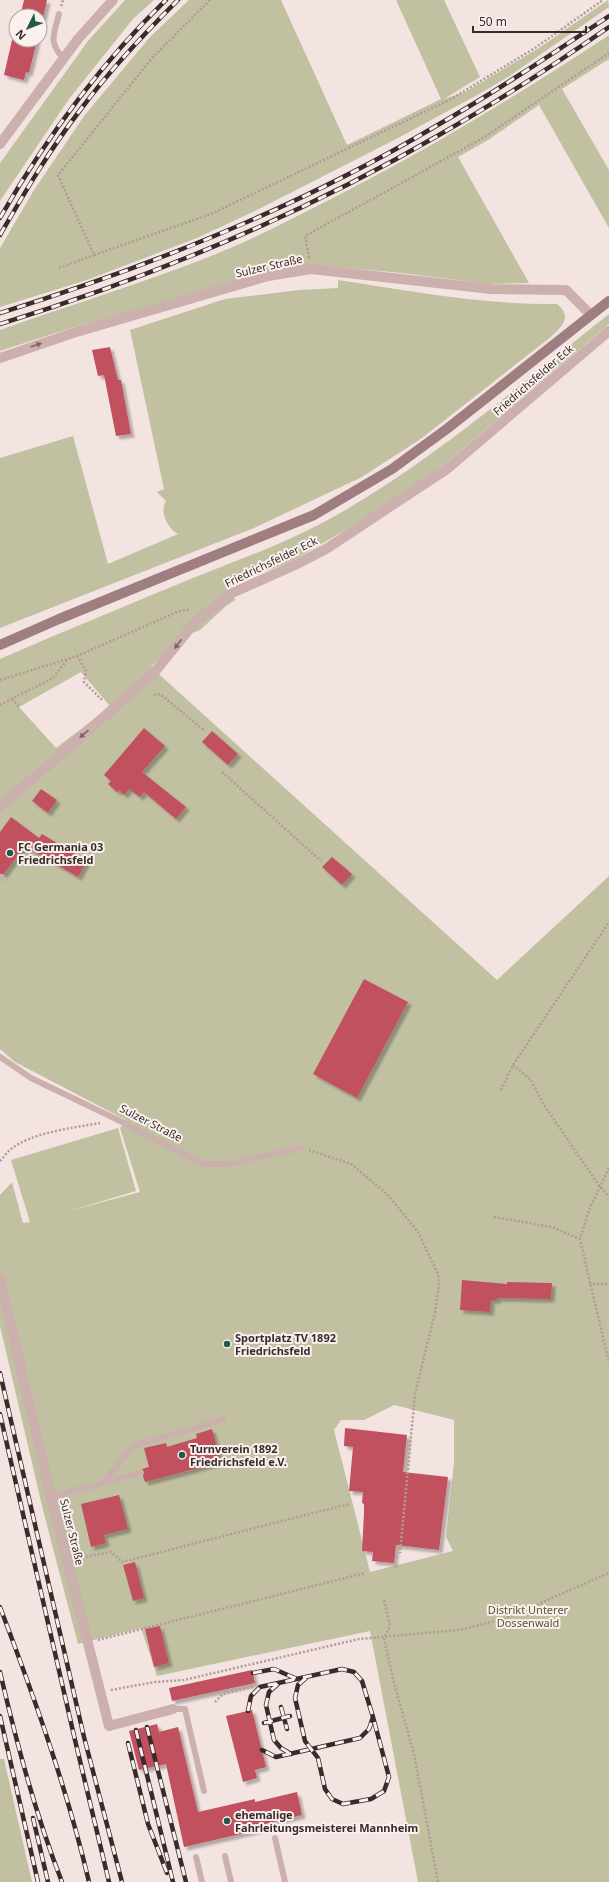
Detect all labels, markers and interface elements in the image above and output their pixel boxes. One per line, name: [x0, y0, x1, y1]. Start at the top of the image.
north arrow: [8, 8, 48, 48]
scale bar: [473, 8, 586, 34]
text: 50 m: [479, 13, 507, 30]
text: N: [12, 27, 29, 44]
street label: Sulzer Straße: [234, 251, 304, 280]
street label: Friedrichsfelder Eck: [490, 341, 576, 419]
one-way arrow: [31, 342, 43, 348]
street label: Friedrichsfelder Eck: [222, 533, 320, 590]
one-way arrow: [173, 639, 182, 650]
one-way arrow: [79, 729, 89, 739]
place label: FC Germania 03 Friedrichsfeld: [18, 839, 103, 867]
marker: FC Germania 03 Friedrichsfeld: [5, 848, 15, 858]
street label: Sulzer Straße: [117, 1100, 185, 1145]
place label: Sportplatz TV 1892 Friedrichsfeld: [235, 1330, 336, 1358]
marker: Sportplatz TV 1892 Friedrichsfeld: [222, 1339, 232, 1349]
place label: Turnverein 1892 Friedrichsfeld e.V.: [190, 1441, 287, 1469]
marker: Turnverein 1892 Friedrichsfeld e.V.: [177, 1450, 187, 1460]
street label: Sulzer Straße: [57, 1497, 88, 1567]
park label: Distrikt Unterer Dossenwald: [488, 1602, 569, 1630]
place label: ehemalige Fahrleitungsmeisterei Mannheim: [235, 1807, 418, 1835]
marker: ehemalige Fahrleitungsmeisterei Mannheim: [222, 1816, 232, 1826]

